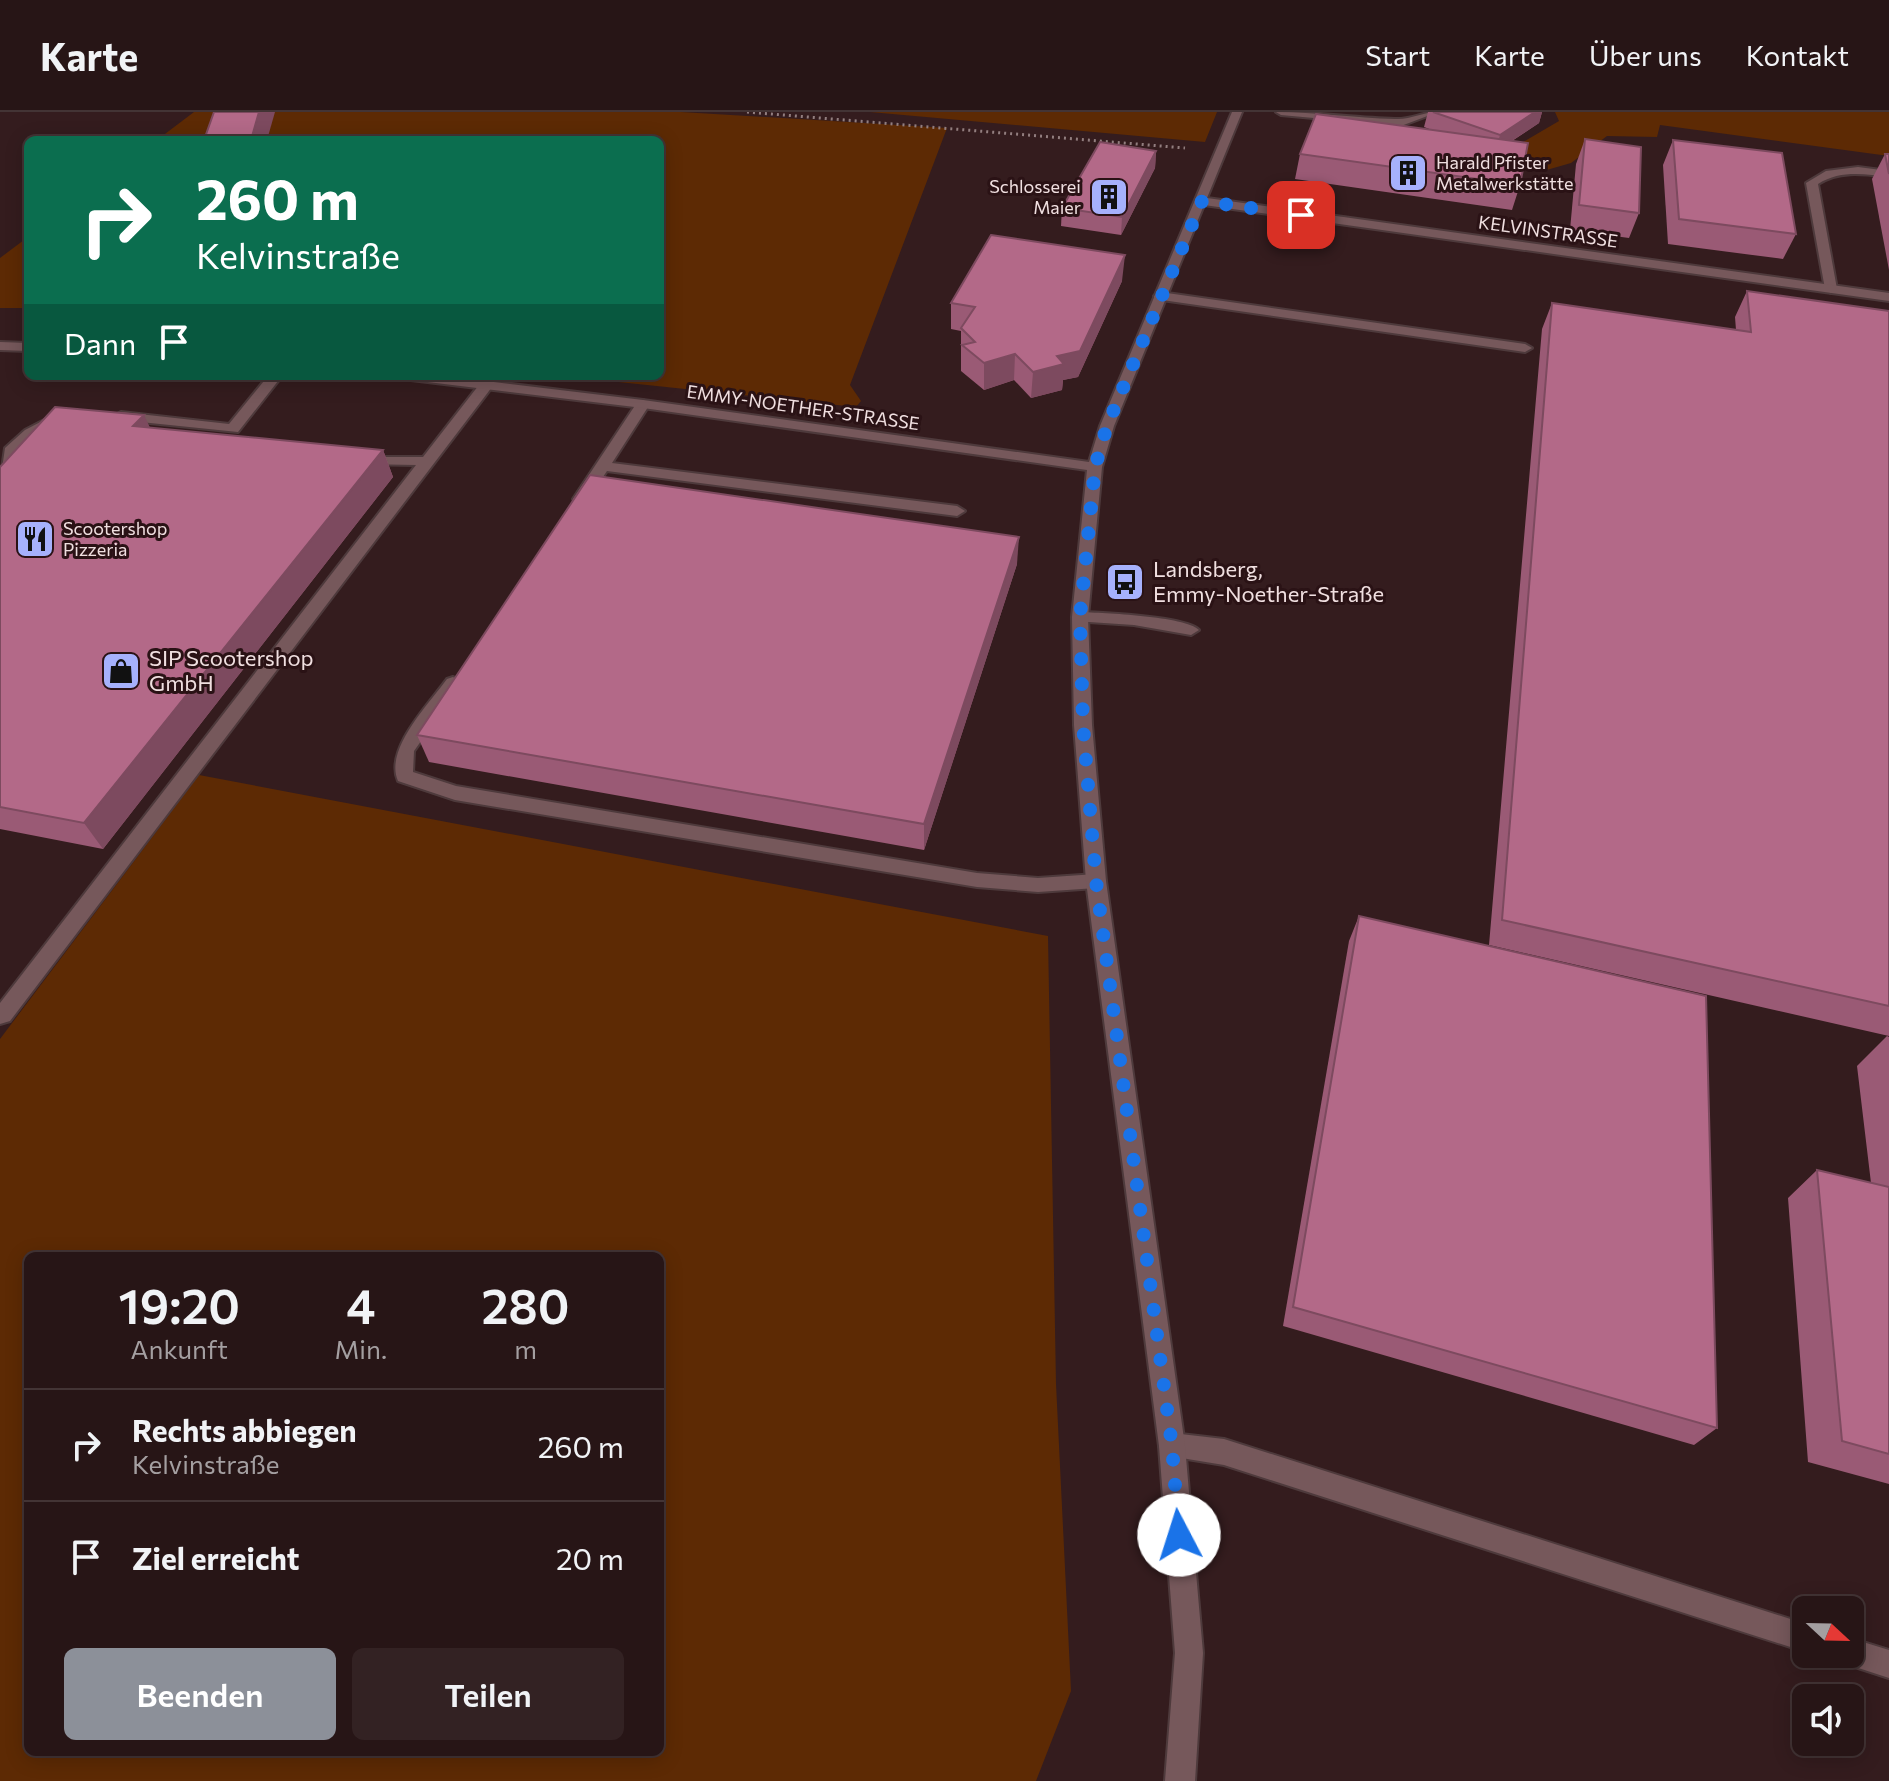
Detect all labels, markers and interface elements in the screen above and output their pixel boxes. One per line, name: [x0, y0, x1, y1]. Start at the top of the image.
text: Karte: [40, 32, 138, 79]
text: Start: [1365, 38, 1430, 72]
text: Karte: [1474, 38, 1545, 72]
text: Über uns: [1589, 38, 1702, 72]
text: Kontakt: [1746, 38, 1849, 72]
place label: Harald Pfister Metalwerkstätte: [1436, 151, 1573, 194]
building icon: Harald Pfister Metalwerkstätte: [1387, 152, 1429, 194]
text: 260 m: [196, 163, 359, 232]
icon: right: [64, 168, 168, 272]
place label: Schlosserei Maier: [989, 175, 1081, 218]
building icon: Schlosserei Maier: [1088, 176, 1130, 218]
pin: [1267, 181, 1335, 249]
icon: arrive: [1279, 193, 1323, 237]
street label: KELVINSTRASSE: [1477, 210, 1619, 252]
text: Kelvinstraße: [196, 232, 400, 276]
icon: arrive: [152, 320, 196, 364]
text: Dann: [64, 324, 136, 361]
street label: EMMY-NOETHER-STRASSE: [685, 380, 921, 434]
place label: Scootershop Pizzeria: [63, 517, 167, 560]
restaurant icon: Scootershop Pizzeria: [14, 518, 56, 560]
place label: Landsberg, Emmy-Noether-Straße: [1153, 555, 1384, 607]
bus stop icon: Landsberg, Emmy-Noether-Straße: [1104, 561, 1146, 603]
place label: SIP Scootershop GmbH: [149, 644, 314, 696]
shop icon: SIP Scootershop GmbH: [100, 650, 142, 692]
text: 19:20: [118, 1275, 240, 1334]
text: 4: [346, 1275, 375, 1334]
text: 280: [482, 1275, 570, 1334]
text: Ankunft: [131, 1333, 228, 1364]
text: Min.: [334, 1333, 387, 1364]
text: m: [514, 1333, 537, 1364]
text: Rechts abbiegen: [132, 1411, 357, 1448]
icon: right: [64, 1423, 108, 1467]
text: 260 m: [538, 1427, 624, 1464]
text: Kelvinstraße: [132, 1448, 279, 1479]
position arrow: [1137, 1493, 1221, 1577]
icon: arrive: [64, 1535, 108, 1579]
text: Ziel erreicht: [132, 1539, 300, 1576]
text: 20 m: [556, 1539, 624, 1576]
north arrow: [1792, 1596, 1864, 1668]
map controls: [1792, 1596, 1864, 1756]
button: Beenden: [64, 1648, 336, 1740]
button: Teilen: [352, 1648, 624, 1740]
button: sound: [1792, 1684, 1864, 1756]

